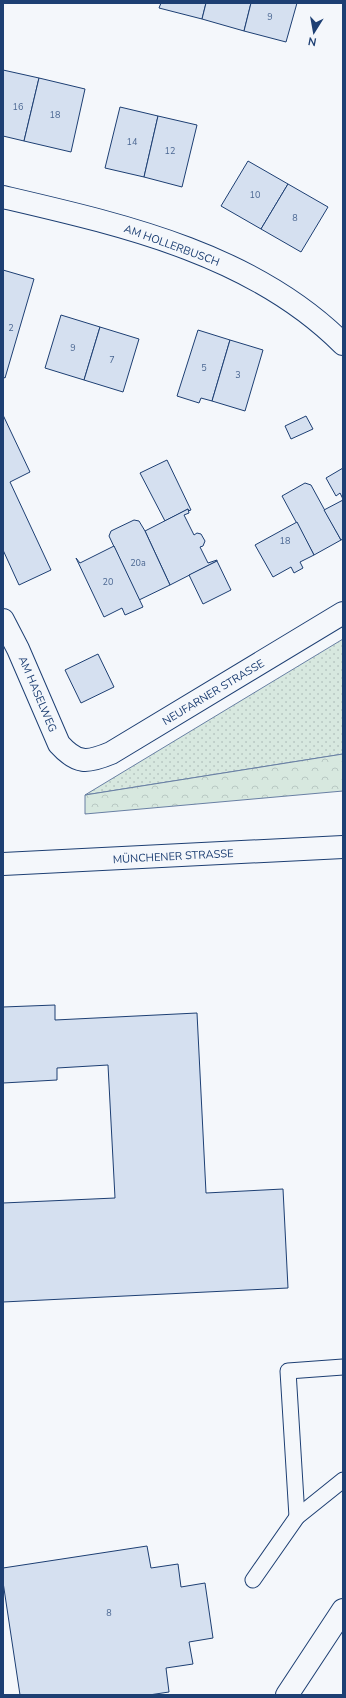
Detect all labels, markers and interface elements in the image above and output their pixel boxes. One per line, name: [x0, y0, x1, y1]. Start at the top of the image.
house number: 9: [267, 11, 273, 23]
north arrow: [294, 12, 334, 52]
text: N: [307, 33, 318, 49]
house number: 16: [13, 101, 23, 113]
house number: 18: [50, 109, 60, 121]
house number: 14: [127, 136, 138, 148]
house number: 12: [165, 145, 175, 157]
house number: 10: [250, 189, 260, 201]
house number: 8: [292, 212, 298, 224]
street label: AM HOLLERBUSCH: [122, 221, 222, 270]
house number: 2: [8, 322, 14, 334]
house number: 9: [70, 342, 76, 354]
house number: 7: [109, 354, 115, 366]
house number: 5: [201, 362, 207, 374]
house number: 3: [235, 369, 241, 381]
house number: 18: [280, 535, 290, 547]
house number: 20a: [130, 557, 146, 569]
house number: 20: [103, 576, 113, 588]
street label: AM HASELWEG: [15, 654, 60, 734]
street label: NEUFARNER STRASSE: [159, 656, 267, 729]
street label: MÜNCHENER STRASSE: [112, 846, 234, 867]
house number: 8: [106, 1607, 112, 1619]

